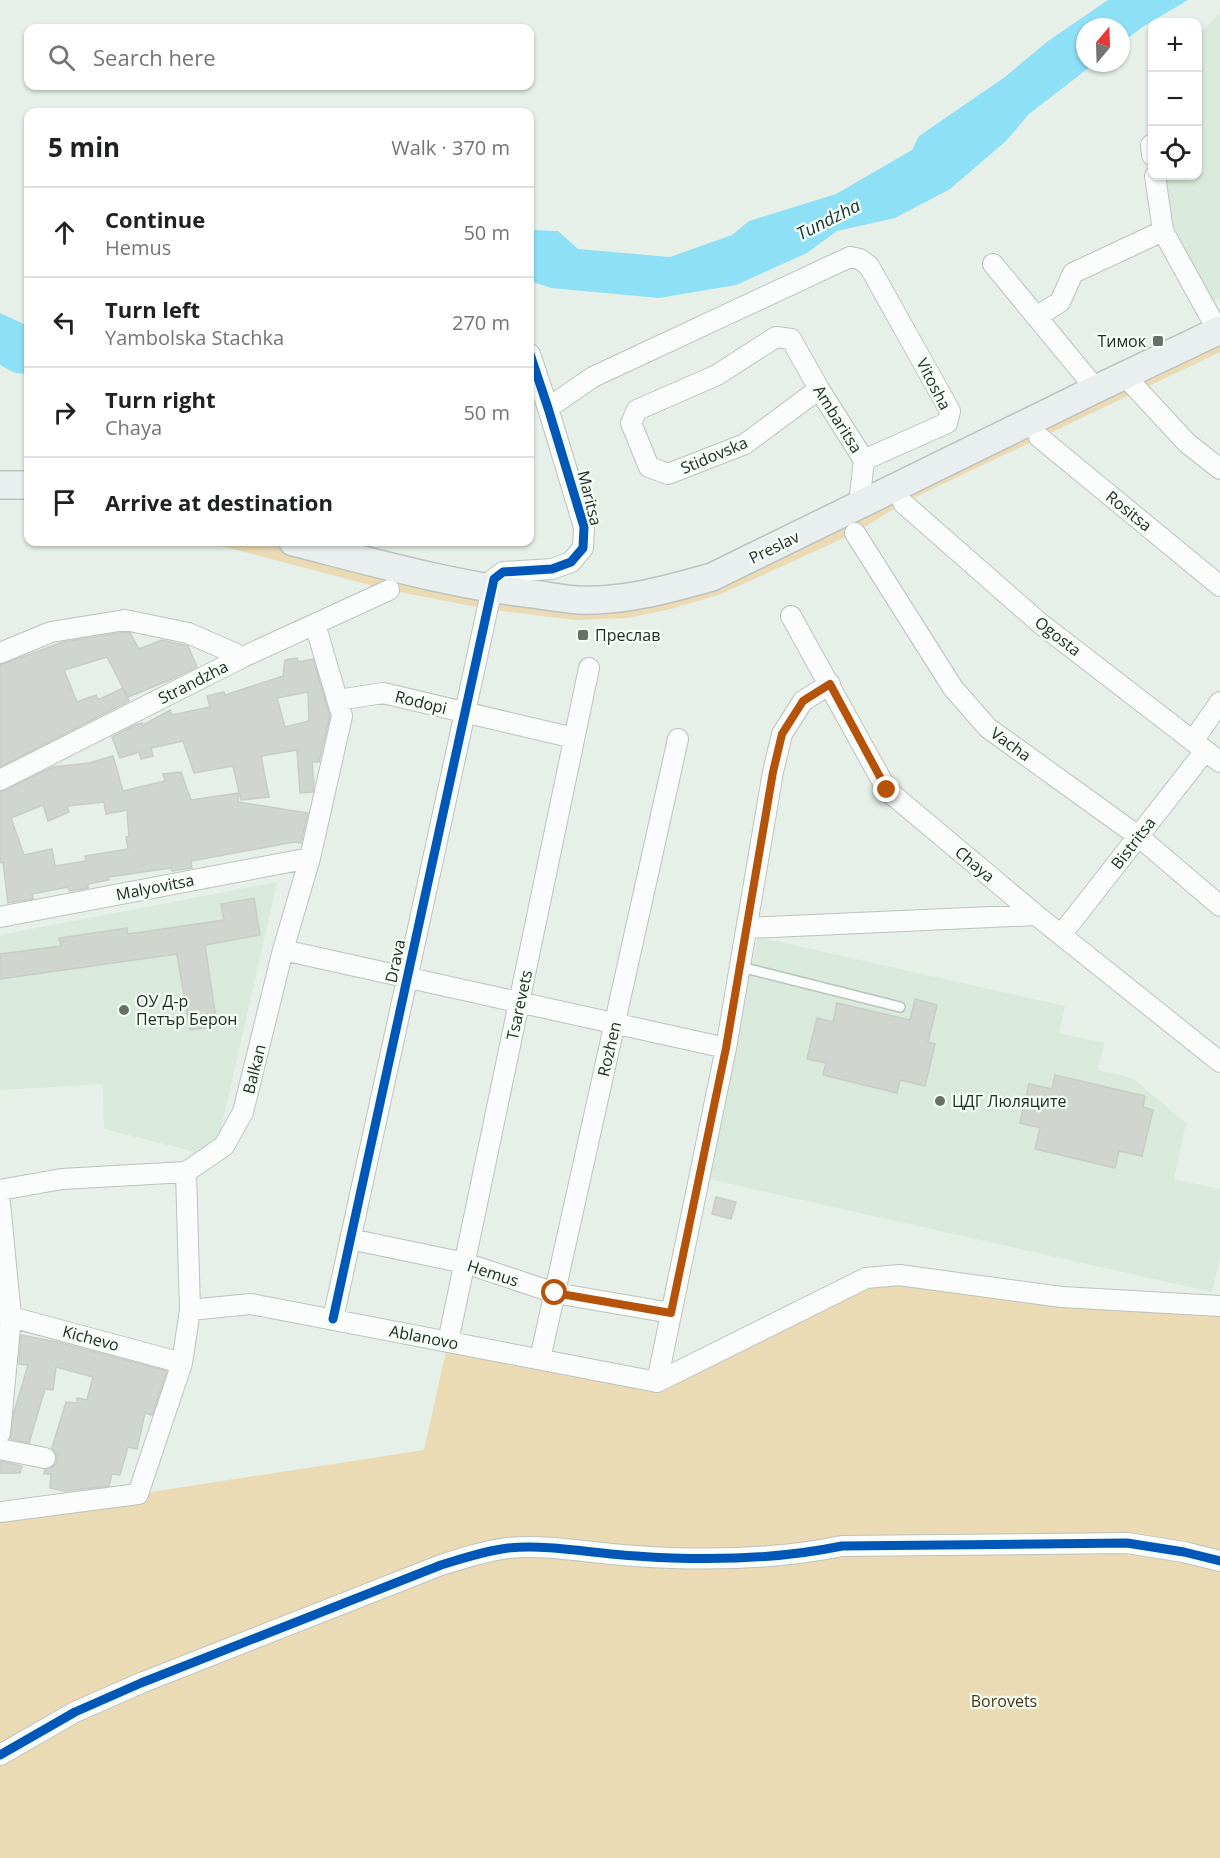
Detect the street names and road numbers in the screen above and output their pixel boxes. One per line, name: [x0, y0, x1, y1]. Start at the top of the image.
street label: Vitosha: [912, 354, 956, 414]
street label: Ambaritsa: [808, 381, 868, 457]
street label: Stidovska: [677, 431, 751, 479]
street label: Maritsa: [573, 468, 607, 528]
street label: Rositsa: [1101, 486, 1157, 536]
street label: Preslav: [745, 525, 803, 569]
street label: Ogosta: [1030, 611, 1086, 661]
street label: Strandzha: [154, 655, 232, 709]
street label: Rodopi: [393, 685, 449, 719]
street label: Vacha: [986, 722, 1036, 766]
street label: Bistritsa: [1106, 812, 1160, 874]
street label: Chaya: [950, 841, 1000, 887]
street label: Malyovitsa: [114, 869, 196, 905]
street label: Drava: [380, 937, 410, 985]
street label: Tsarevets: [501, 968, 537, 1042]
street label: Rozhen: [592, 1019, 626, 1079]
street label: Balkan: [237, 1042, 271, 1096]
street label: Hemus: [464, 1254, 522, 1292]
street label: Kichevo: [60, 1320, 122, 1356]
street label: Ablanovo: [388, 1320, 460, 1354]

